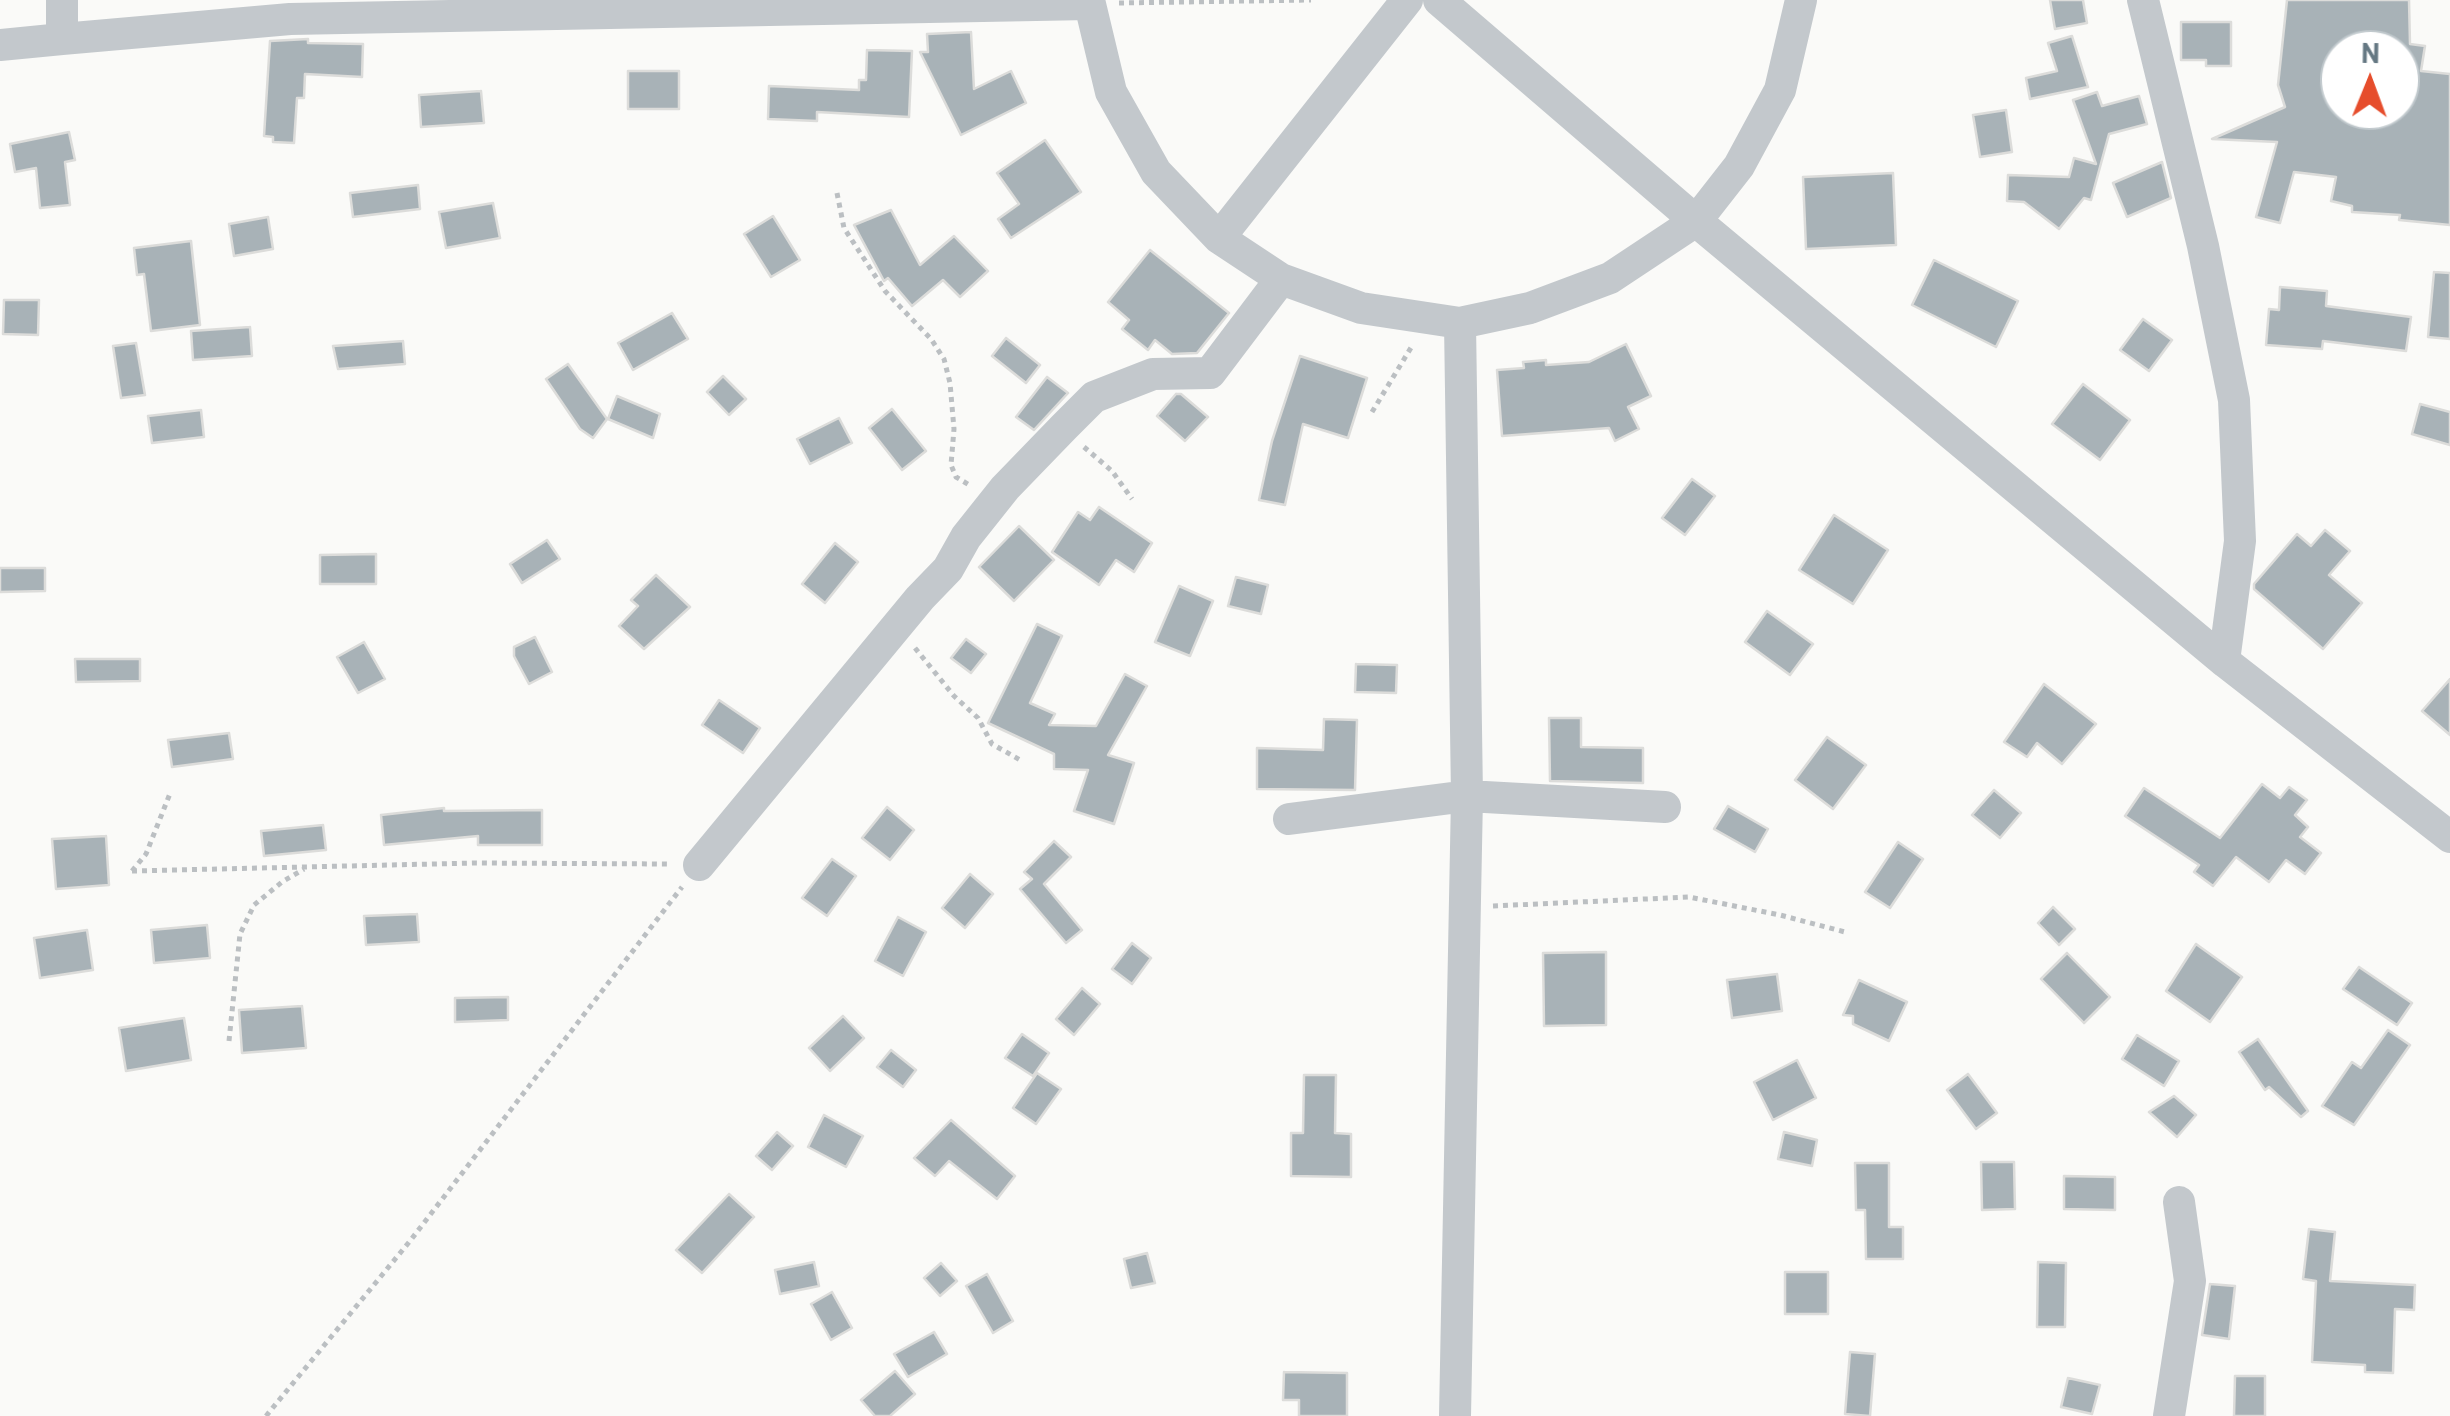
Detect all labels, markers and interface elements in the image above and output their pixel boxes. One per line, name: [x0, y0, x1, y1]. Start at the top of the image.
north arrow: [2320, 30, 2420, 130]
text: N: [2361, 35, 2380, 69]

